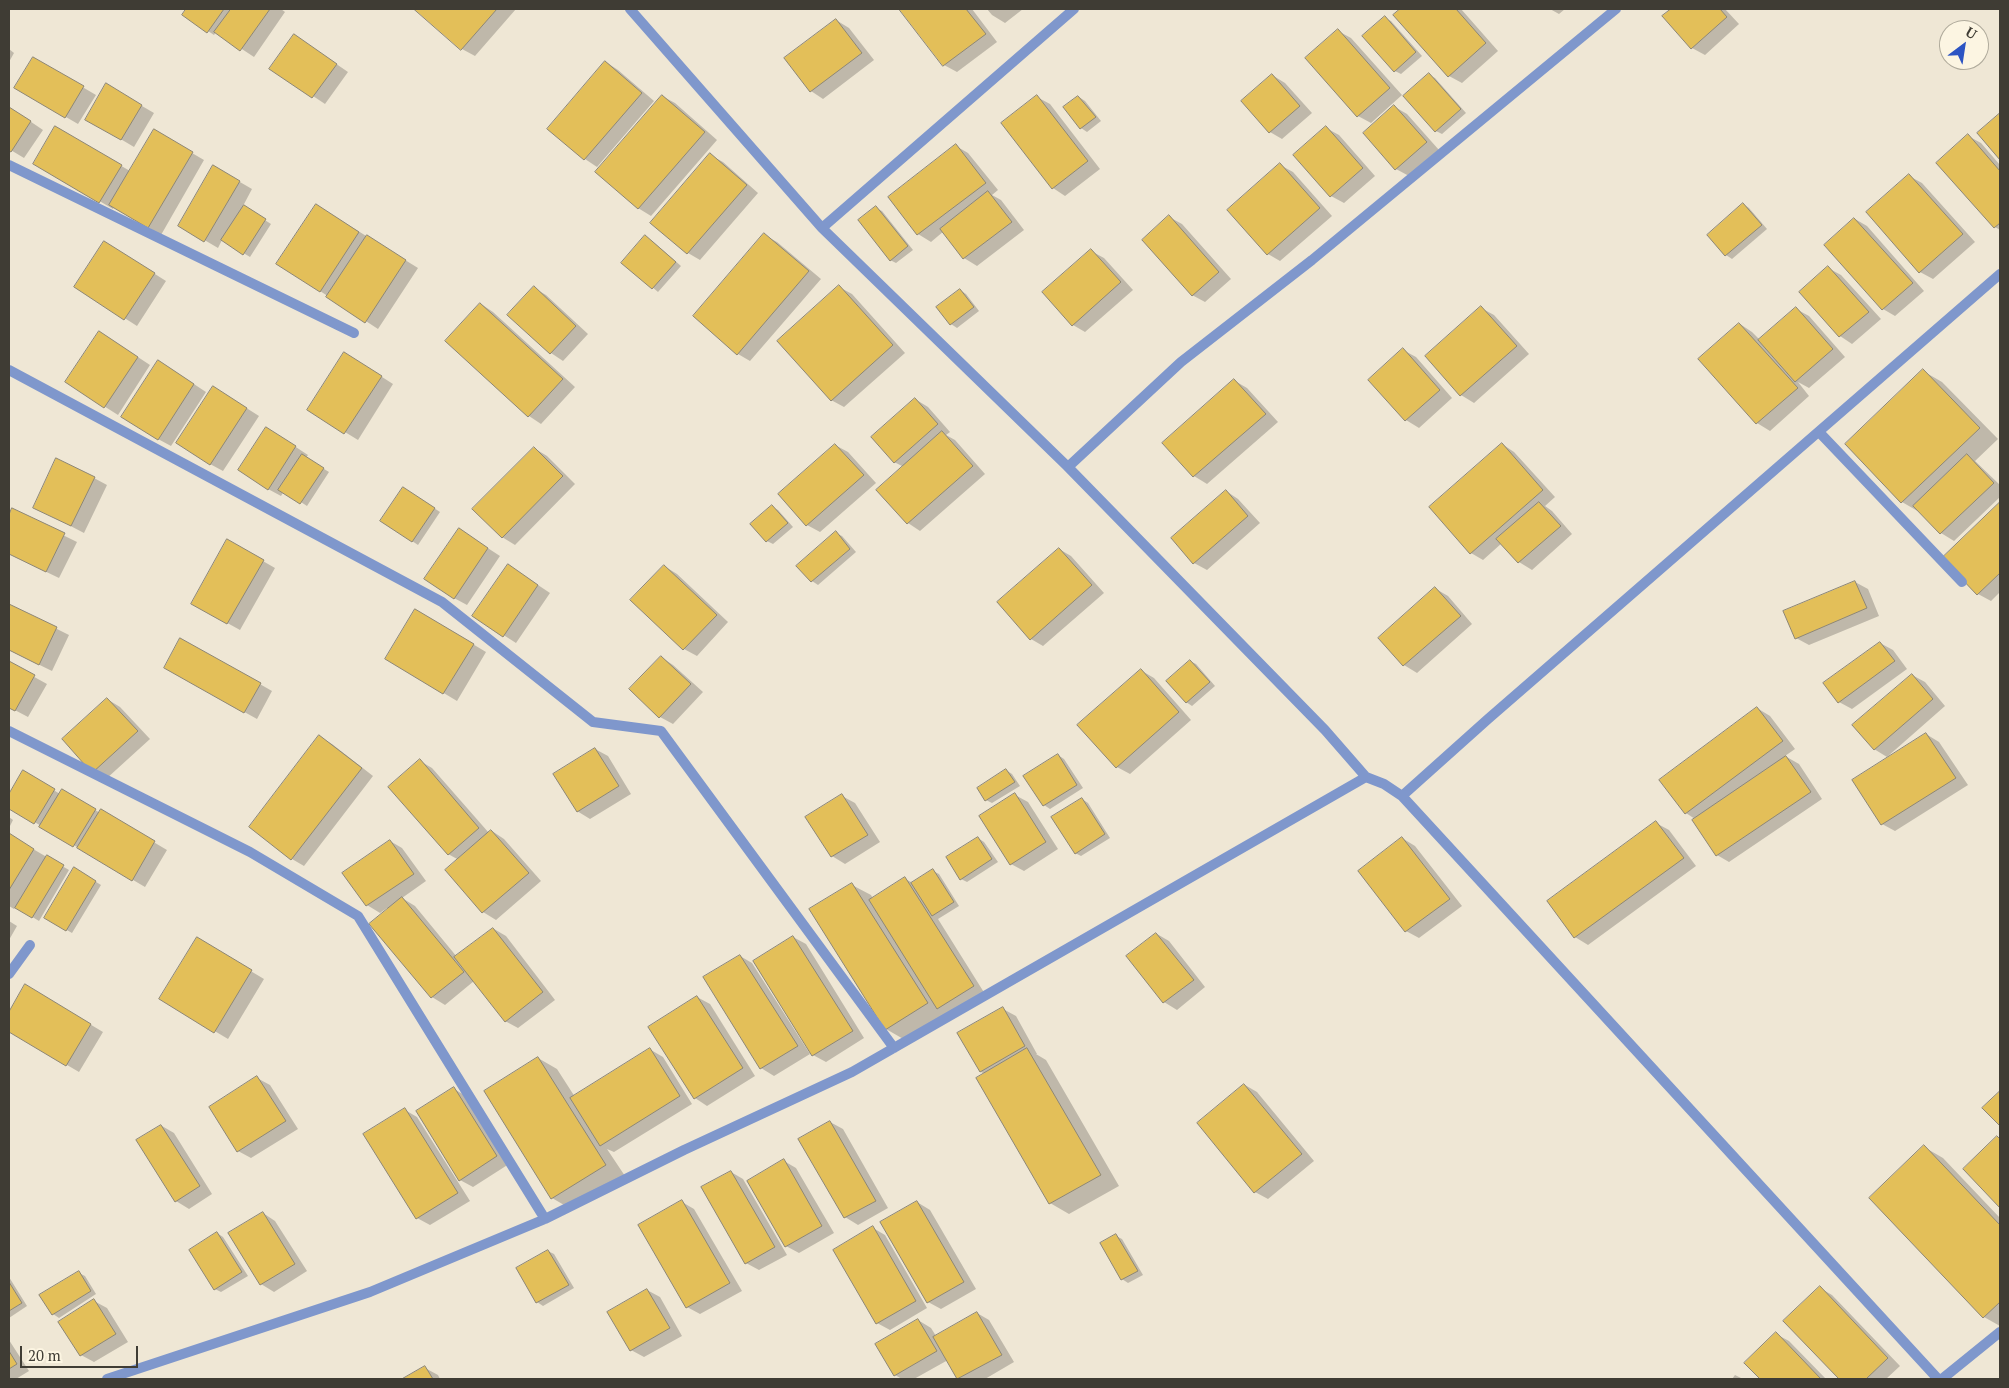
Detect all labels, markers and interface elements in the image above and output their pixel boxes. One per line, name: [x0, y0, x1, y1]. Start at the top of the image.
north arrow: [1939, 20, 1989, 70]
text: U: [1962, 22, 1981, 43]
scale bar: [22, 1336, 140, 1368]
text: 20 m: [28, 1345, 61, 1365]

